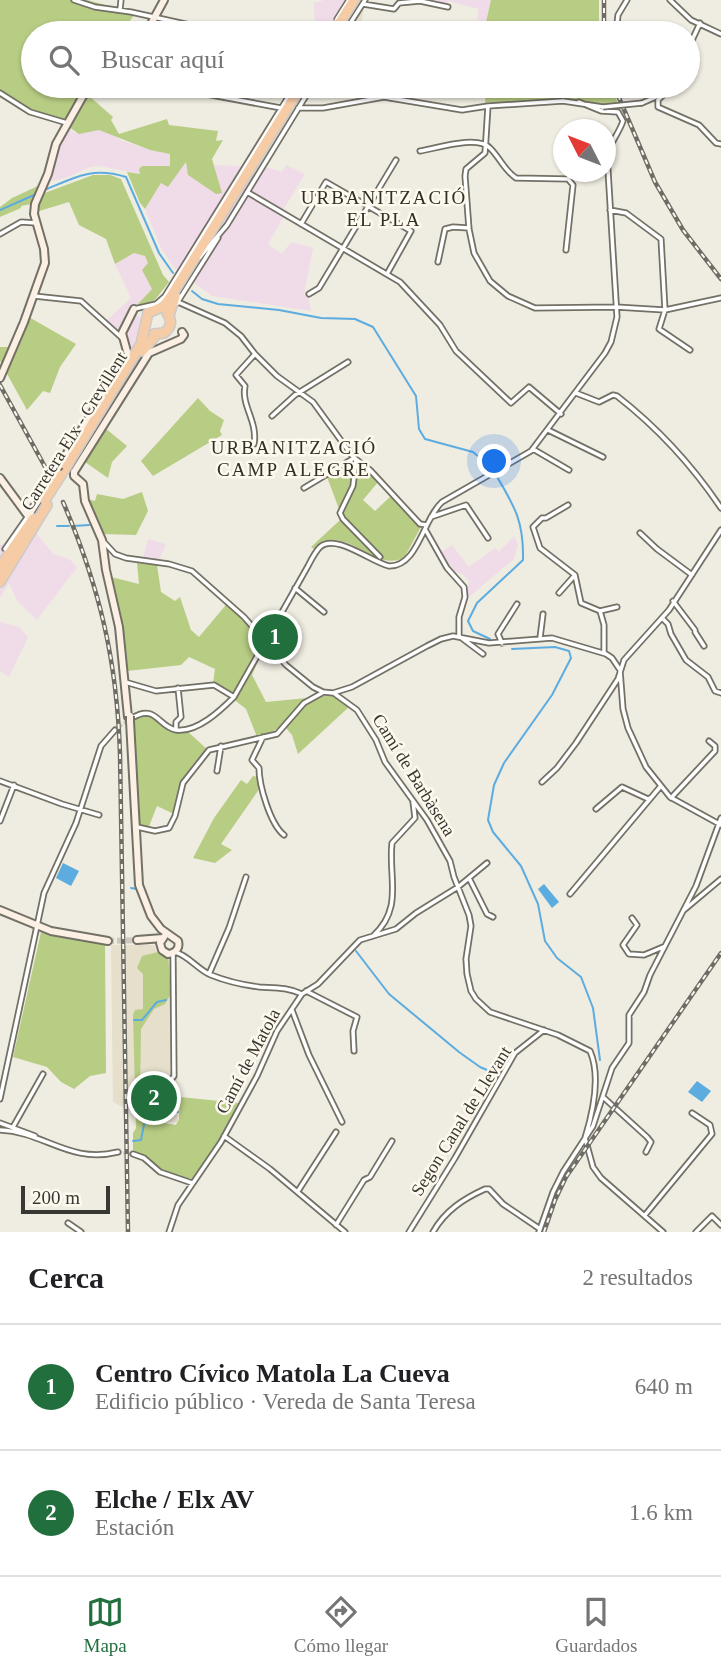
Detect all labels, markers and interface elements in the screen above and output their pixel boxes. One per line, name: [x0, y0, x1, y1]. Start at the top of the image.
search box: [21, 21, 700, 98]
icon: search: [45, 41, 83, 79]
text: Buscar aquí: [101, 45, 224, 74]
north arrow: [553, 119, 616, 182]
district label: URBANITZACIÓ EL PLA: [301, 187, 467, 230]
street label: Carretera Elx - Crevillent: [17, 348, 131, 514]
district label: URBANITZACIÓ CAMP ALEGRE: [211, 437, 377, 480]
your location: [477, 444, 511, 478]
pin: 1: [252, 611, 298, 663]
street label: Camí de Barbàsena: [368, 710, 460, 840]
street label: Camí de Matola: [212, 1005, 284, 1117]
street label: Segon Canal de Llevant: [407, 1043, 515, 1199]
pin: 2: [131, 1072, 177, 1124]
scale bar: [21, 1183, 110, 1215]
text: 200 m: [32, 1187, 80, 1208]
text: Cerca: [28, 1261, 104, 1294]
text: 2 resultados: [582, 1265, 693, 1290]
text: Centro Cívico Matola La Cueva: [95, 1359, 450, 1388]
text: 1: [45, 1374, 57, 1399]
text: 640 m: [635, 1374, 693, 1399]
text: Edificio público · Vereda de Santa Teresa: [95, 1389, 476, 1414]
text: Elche / Elx AV: [95, 1485, 254, 1514]
text: 2: [45, 1500, 57, 1525]
text: 1.6 km: [629, 1500, 693, 1525]
text: Estación: [95, 1515, 174, 1540]
tab: Mapa: [83, 1593, 127, 1657]
tab: Cómo llegar: [294, 1593, 388, 1657]
tab: Guardados: [555, 1593, 637, 1657]

